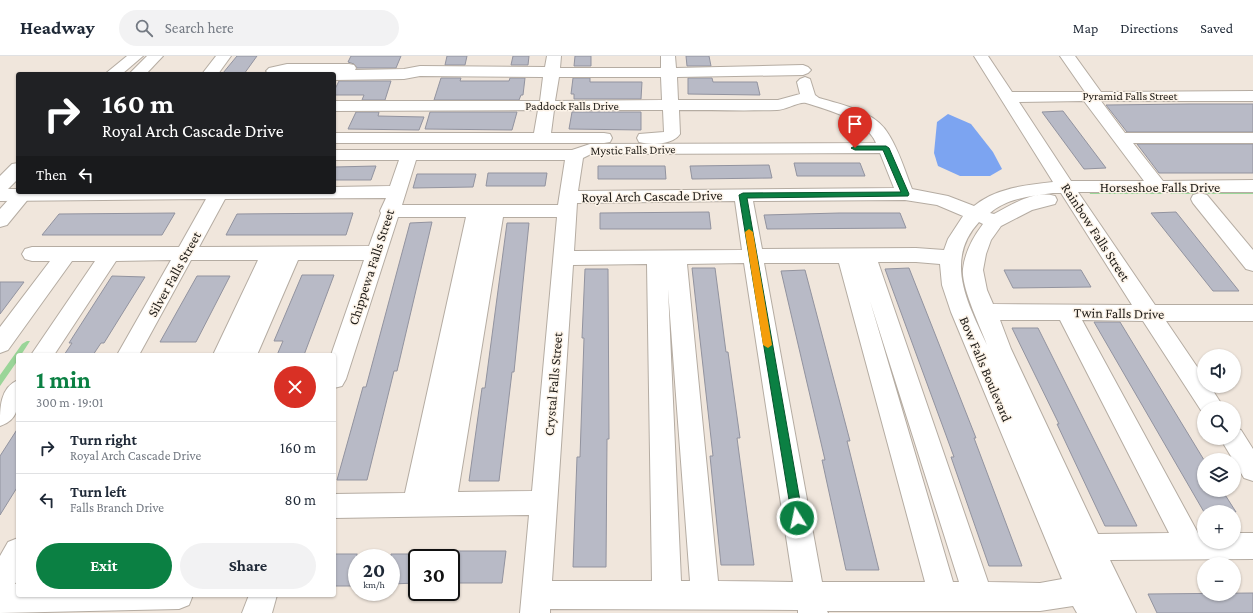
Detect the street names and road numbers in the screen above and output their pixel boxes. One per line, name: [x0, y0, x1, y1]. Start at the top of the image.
street label: Pyramid Falls Street: [1082, 89, 1179, 103]
street label: Paddock Falls Drive: [525, 99, 619, 113]
street label: Mystic Falls Drive: [590, 142, 676, 158]
street label: Horseshoe Falls Drive: [1100, 179, 1220, 195]
street label: Rainbow Falls Street: [1058, 180, 1134, 284]
street label: Royal Arch Cascade Drive: [581, 187, 723, 205]
street label: Chippewa Falls Street: [345, 207, 397, 327]
street label: Silver Falls Street: [144, 228, 204, 320]
street label: Twin Falls Drive: [1073, 304, 1165, 322]
street label: Bow Falls Boulevard: [957, 314, 1016, 425]
street label: Crystal Falls Street: [541, 331, 566, 436]

